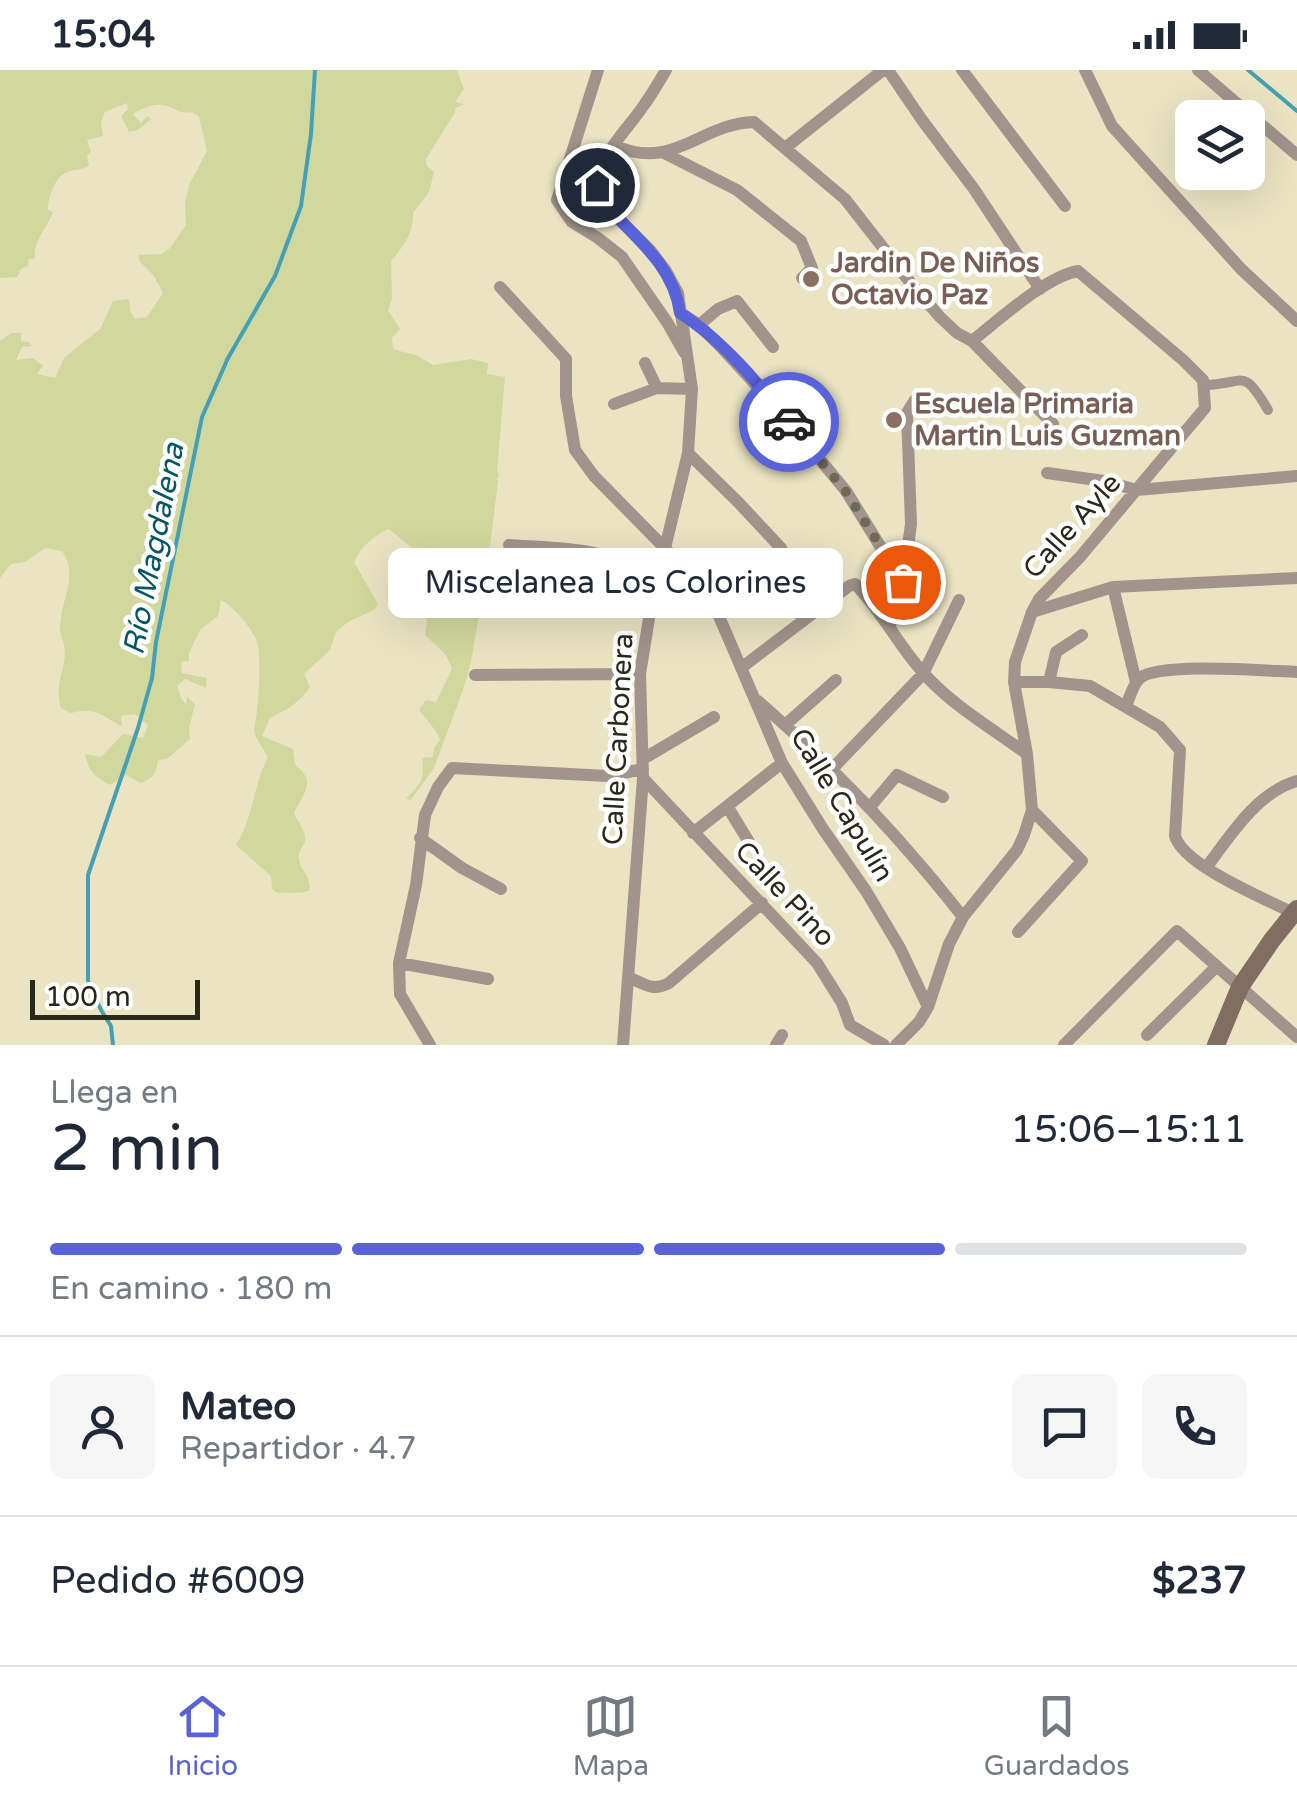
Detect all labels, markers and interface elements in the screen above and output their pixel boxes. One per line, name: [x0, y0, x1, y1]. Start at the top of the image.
text: 15:04: [50, 12, 155, 58]
map controls: [1175, 100, 1265, 190]
button: layers: [1175, 100, 1265, 190]
pin: [555, 143, 640, 228]
icon: home: [570, 158, 625, 213]
place label: Jardin De Niños Octavio Paz: [830, 246, 1039, 312]
marker: Jardin De Niños Octavio Paz: [800, 268, 822, 290]
courier: [739, 372, 839, 472]
place label: Escuela Primaria Martin Luis Guzman: [914, 387, 1181, 453]
icon: car: [762, 395, 817, 450]
marker: Escuela Primaria Martin Luis Guzman: [883, 409, 905, 431]
water label: Río Magdalena: [115, 439, 193, 658]
street label: Calle Ayle: [1016, 466, 1128, 586]
pin: [861, 540, 946, 625]
callout: Miscelanea Los Colorines: [388, 547, 843, 617]
icon: bag: [876, 555, 931, 610]
text: Miscelanea Los Colorines: [424, 564, 807, 602]
street label: Calle Carbonera: [595, 632, 641, 846]
street label: Calle Capulín: [783, 722, 901, 888]
street label: Calle Pino: [728, 834, 842, 954]
scale bar: [30, 975, 200, 1020]
text: 100 m: [45, 980, 131, 1014]
text: Llega en: [50, 1074, 179, 1112]
text: 15:06–15:11: [1010, 1107, 1247, 1153]
text: 2 min: [50, 1110, 223, 1189]
text: En camino · 180 m: [50, 1270, 332, 1308]
button: person: [50, 1374, 155, 1479]
button: chat: [1012, 1374, 1117, 1479]
button: phone: [1142, 1374, 1247, 1479]
text: Mateo: [180, 1384, 296, 1430]
text: Repartidor · 4.7: [180, 1430, 417, 1468]
text: Pedido #6009: [50, 1558, 306, 1604]
text: $237: [1152, 1558, 1247, 1604]
tab: Inicio: [167, 1689, 238, 1783]
tab: Mapa: [573, 1689, 649, 1783]
tab: Guardados: [984, 1689, 1130, 1783]

